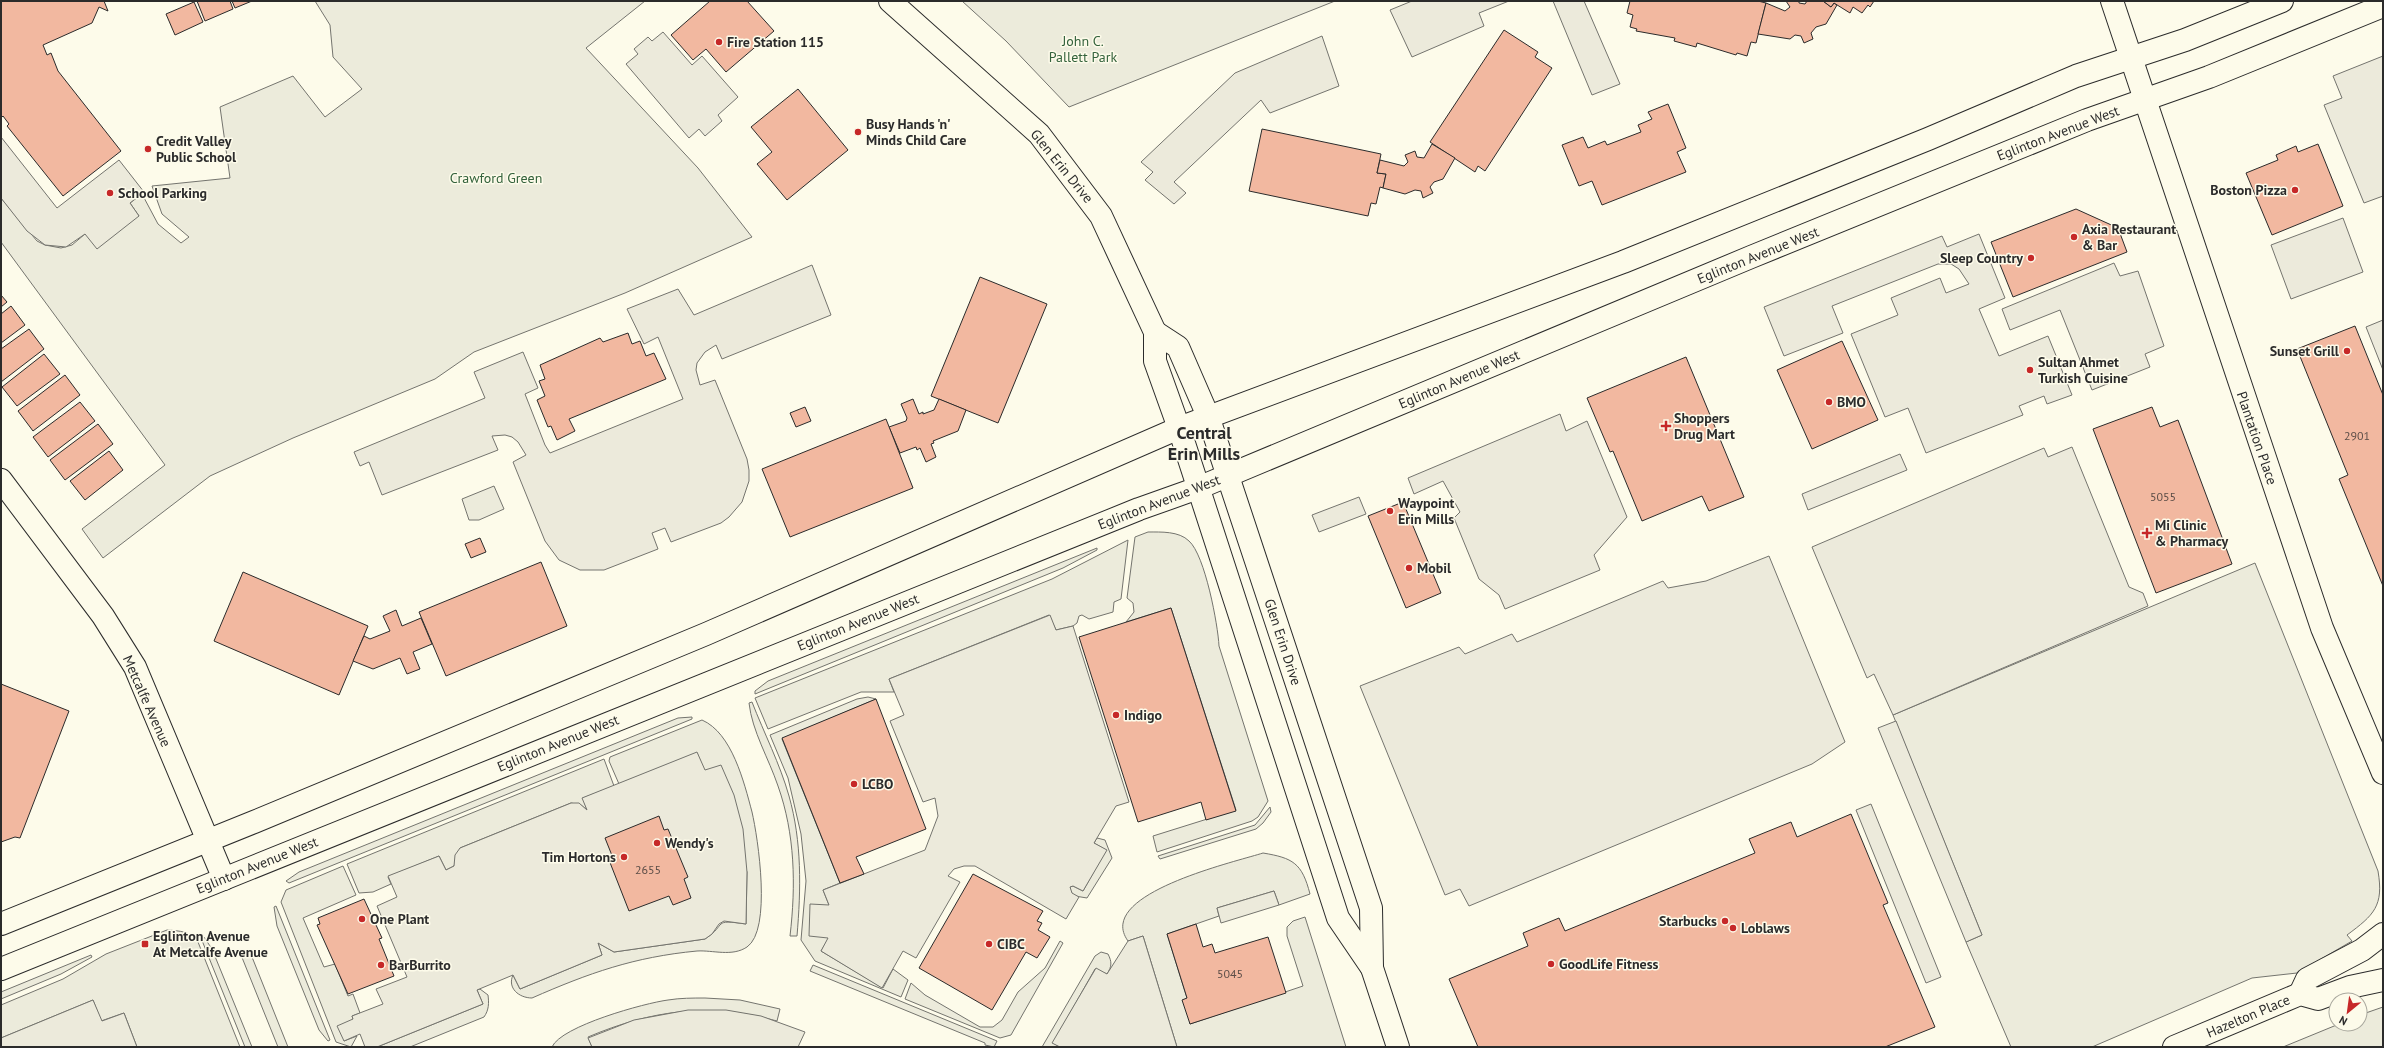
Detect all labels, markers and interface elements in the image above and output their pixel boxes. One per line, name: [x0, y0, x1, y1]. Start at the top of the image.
park label: John C. Pallett Park: [1049, 32, 1118, 66]
place label: Fire Station 115: [727, 33, 824, 51]
marker: Fire Station 115: [714, 37, 724, 47]
street label: Eglinton Avenue West: [1994, 101, 2122, 165]
place label: Busy Hands 'n' Minds Child Care: [866, 115, 966, 149]
street label: Glen Erin Drive: [1027, 125, 1097, 207]
marker: Busy Hands 'n' Minds Child Care: [853, 127, 863, 137]
place label: Credit Valley Public School: [156, 132, 237, 166]
marker: Credit Valley Public School: [143, 144, 153, 154]
park label: Crawford Green: [450, 169, 542, 187]
place label: Boston Pizza: [2210, 181, 2287, 199]
place label: School Parking: [118, 184, 207, 202]
marker: Boston Pizza: [2290, 185, 2300, 195]
marker: School Parking: [105, 188, 115, 198]
place label: Axia Restaurant & Bar: [2082, 220, 2176, 254]
street label: Eglinton Avenue West: [1695, 222, 1822, 288]
marker: Axia Restaurant & Bar: [2069, 232, 2079, 242]
place label: Sleep Country: [1940, 249, 2023, 267]
marker: Sleep Country: [2026, 253, 2036, 263]
place label: Sunset Grill: [2270, 342, 2340, 360]
street label: Eglinton Avenue West: [1396, 345, 1522, 413]
marker: Sunset Grill: [2342, 346, 2352, 356]
place label: Sultan Ahmet Turkish Cuisine: [2038, 353, 2128, 387]
marker: Sultan Ahmet Turkish Cuisine: [2025, 365, 2035, 375]
street label: Plantation Place: [2233, 389, 2281, 487]
place label: BMO: [1837, 393, 1866, 411]
marker: BMO: [1824, 397, 1834, 407]
place label: Shoppers Drug Mart: [1674, 409, 1735, 443]
district label: Central Erin Mills: [1168, 421, 1241, 465]
marker: Shoppers Drug Mart: [1661, 421, 1671, 431]
house number: 2901: [2344, 428, 2370, 443]
street label: Eglinton Avenue West: [1095, 470, 1223, 534]
house number: 5055: [2150, 489, 2176, 504]
place label: Waypoint Erin Mills: [1398, 494, 1455, 528]
marker: Waypoint Erin Mills: [1385, 506, 1395, 516]
place label: Mi Clinic & Pharmacy: [2155, 516, 2228, 550]
marker: Mi Clinic & Pharmacy: [2142, 528, 2152, 538]
place label: Mobil: [1417, 559, 1452, 577]
marker: Mobil: [1404, 563, 1414, 573]
street label: Eglinton Avenue West: [795, 589, 922, 655]
street label: Glen Erin Drive: [1261, 596, 1305, 688]
street label: Metcalfe Avenue: [119, 652, 175, 750]
place label: Indigo: [1124, 706, 1162, 724]
street label: Eglinton Avenue West: [495, 710, 622, 776]
marker: Indigo: [1111, 710, 1121, 720]
place label: LCBO: [862, 775, 893, 793]
marker: LCBO: [849, 779, 859, 789]
street label: Eglinton Avenue West: [194, 832, 321, 898]
place label: Wendy's: [665, 834, 714, 852]
marker: Wendy's: [652, 838, 662, 848]
place label: Tim Hortons: [542, 848, 616, 866]
marker: Tim Hortons: [619, 852, 629, 862]
house number: 2655: [635, 862, 661, 877]
place label: One Plant: [370, 910, 429, 928]
place label: Starbucks: [1659, 912, 1717, 930]
marker: One Plant: [357, 914, 367, 924]
marker: Starbucks: [1720, 916, 1730, 926]
place label: Loblaws: [1741, 919, 1790, 937]
marker: Loblaws: [1728, 923, 1738, 933]
place label: Eglinton Avenue At Metcalfe Avenue: [153, 927, 268, 961]
place label: CIBC: [997, 935, 1025, 953]
marker: Eglinton Avenue At Metcalfe Avenue: [140, 939, 150, 949]
marker: CIBC: [984, 939, 994, 949]
place label: GoodLife Fitness: [1559, 955, 1659, 973]
place label: BarBurrito: [389, 956, 451, 974]
marker: GoodLife Fitness: [1546, 959, 1556, 969]
marker: BarBurrito: [376, 960, 386, 970]
house number: 5045: [1217, 966, 1243, 981]
street label: Hazelton Place: [2203, 990, 2293, 1042]
north arrow: [2328, 992, 2368, 1032]
text: N: [2337, 1013, 2350, 1029]

